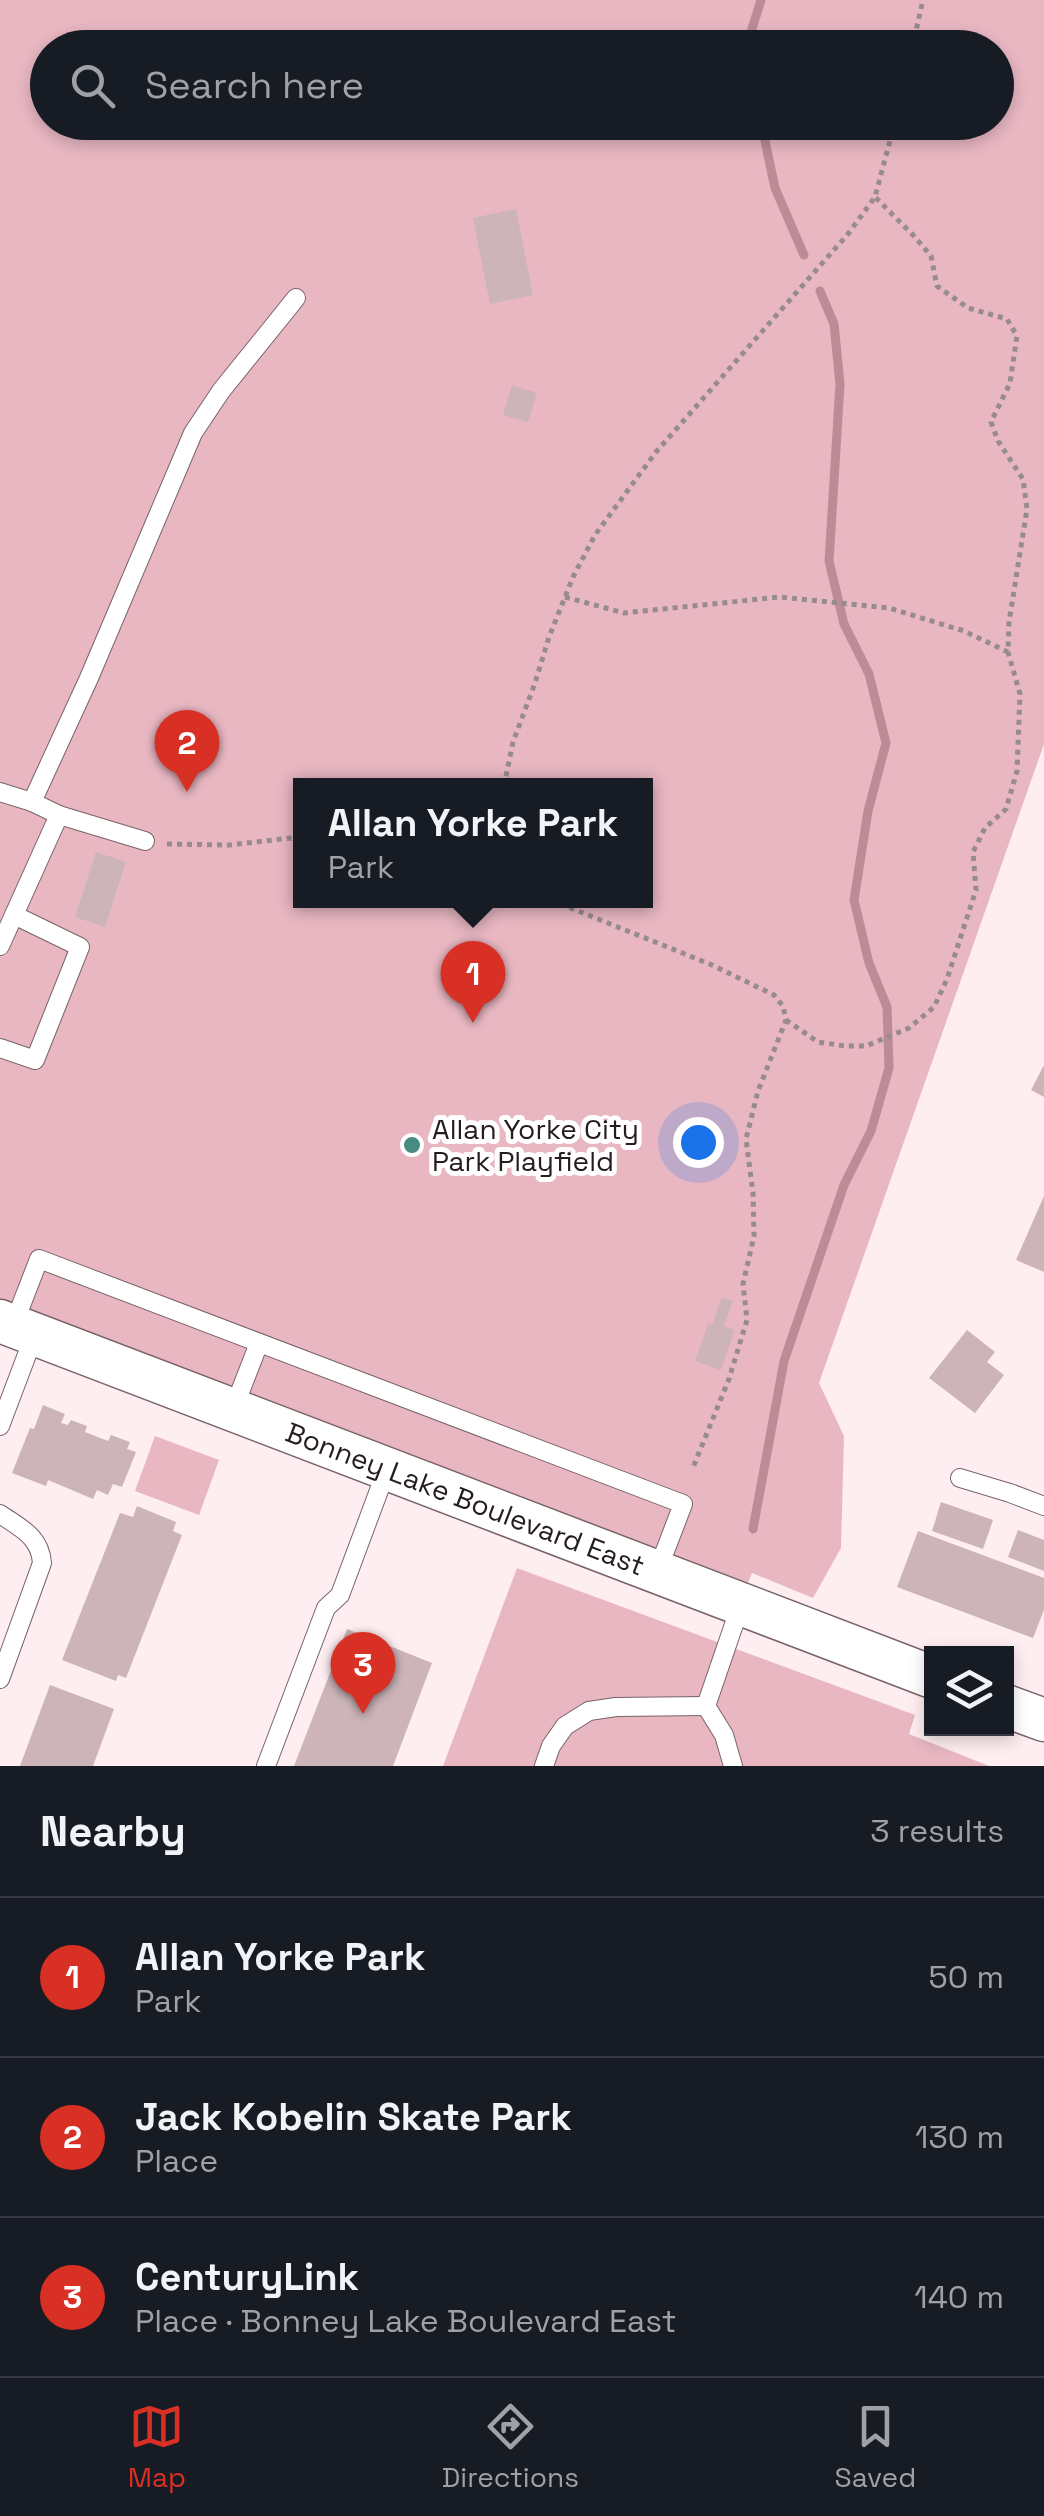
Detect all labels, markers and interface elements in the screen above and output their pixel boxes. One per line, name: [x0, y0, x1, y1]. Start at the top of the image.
search box: [30, 30, 1014, 140]
icon: search: [65, 58, 120, 113]
text: Search here: [145, 61, 364, 109]
pin: 2: [154, 710, 220, 792]
popup: [293, 778, 653, 908]
text: Allan Yorke Park: [328, 799, 618, 847]
text: Park: [328, 847, 394, 887]
pin: 1: [440, 940, 506, 1023]
place label: Allan Yorke City Park Playfield: [432, 1111, 639, 1179]
your location: [673, 1117, 724, 1168]
marker: Allan Yorke City Park Playfield: [401, 1134, 423, 1156]
street label: Bonney Lake Boulevard East: [281, 1414, 650, 1584]
pin: 3: [330, 1632, 396, 1714]
map controls: [924, 1646, 1014, 1736]
button: layers: [924, 1646, 1014, 1736]
text: Nearby: [40, 1805, 186, 1858]
text: 3 results: [870, 1811, 1004, 1851]
text: Allan Yorke Park: [135, 1933, 426, 1981]
text: 1: [65, 1957, 80, 1997]
text: 50 m: [929, 1957, 1004, 1997]
text: Park: [135, 1981, 202, 2021]
text: Jack Kobelin Skate Park: [135, 2093, 572, 2141]
text: 2: [63, 2117, 82, 2157]
text: 130 m: [915, 2117, 1004, 2157]
text: Place: [135, 2141, 218, 2181]
text: CenturyLink: [135, 2253, 359, 2301]
text: 3: [63, 2277, 82, 2317]
text: 140 m: [914, 2277, 1004, 2317]
text: Place · Bonney Lake Boulevard East: [135, 2301, 677, 2341]
tab: Map: [128, 2399, 186, 2495]
tab: Directions: [442, 2399, 579, 2495]
tab: Saved: [835, 2399, 916, 2495]

